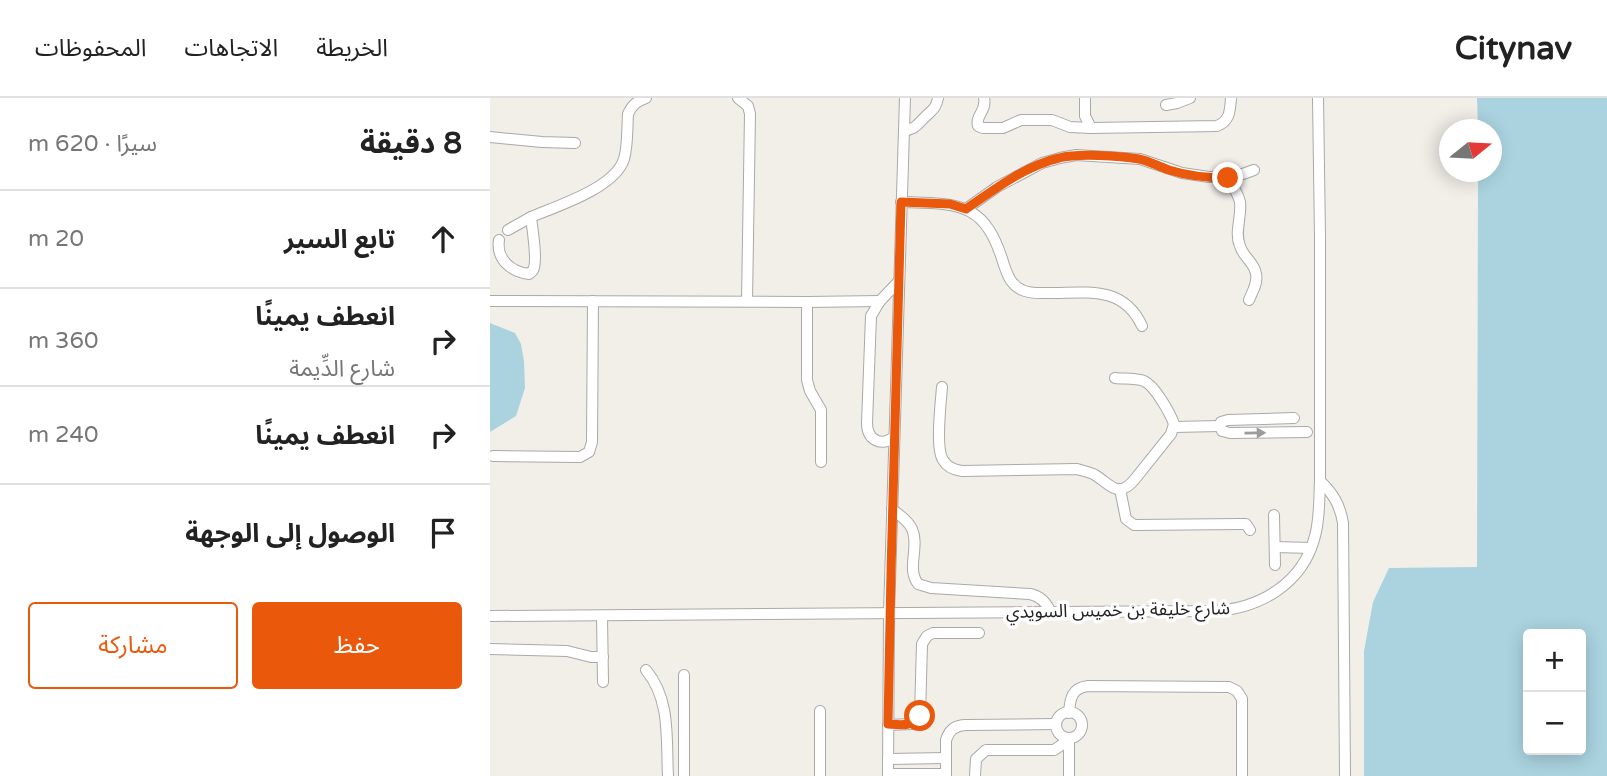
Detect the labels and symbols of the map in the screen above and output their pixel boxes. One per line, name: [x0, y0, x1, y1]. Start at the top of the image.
north arrow: [1439, 119, 1502, 182]
route end: [1212, 162, 1243, 193]
one-way arrow: [1245, 427, 1267, 439]
street label: شارع خليفة بن خميس السويدي: [1006, 597, 1230, 626]
route start: [904, 700, 935, 731]

